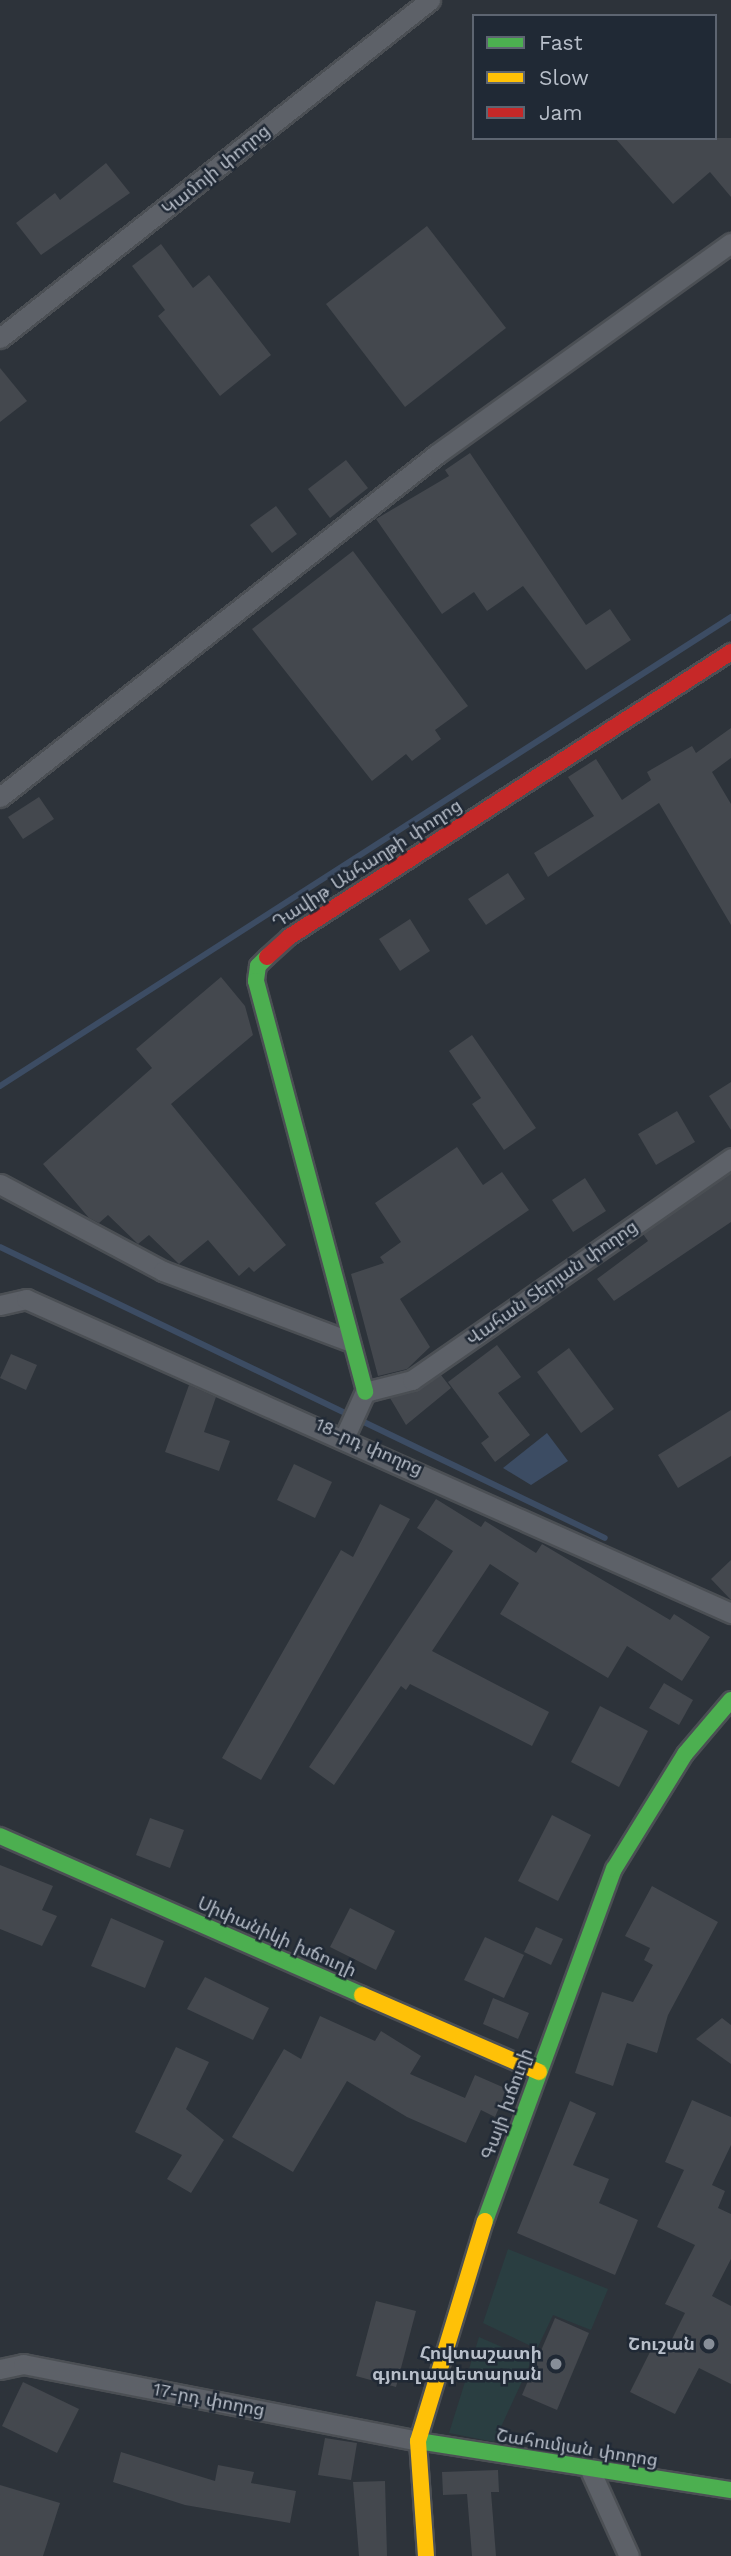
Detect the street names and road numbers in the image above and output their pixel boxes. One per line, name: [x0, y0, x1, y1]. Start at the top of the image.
street label: Կամոյի փողոց: [158, 120, 274, 220]
street label: Դավիթ Անհաղթի փողոց: [268, 795, 466, 933]
street label: Վահան Տերյան փողոց: [462, 1216, 642, 1350]
street label: 18-րդ փողոց: [312, 1414, 426, 1480]
street label: Սիփանիկի խճուղի: [194, 1892, 360, 1982]
street label: Գայի խճուղի: [477, 2045, 537, 2163]
street label: 17-րդ փողոց: [151, 2379, 267, 2421]
street label: Շահումյան փողոց: [495, 2425, 659, 2471]

